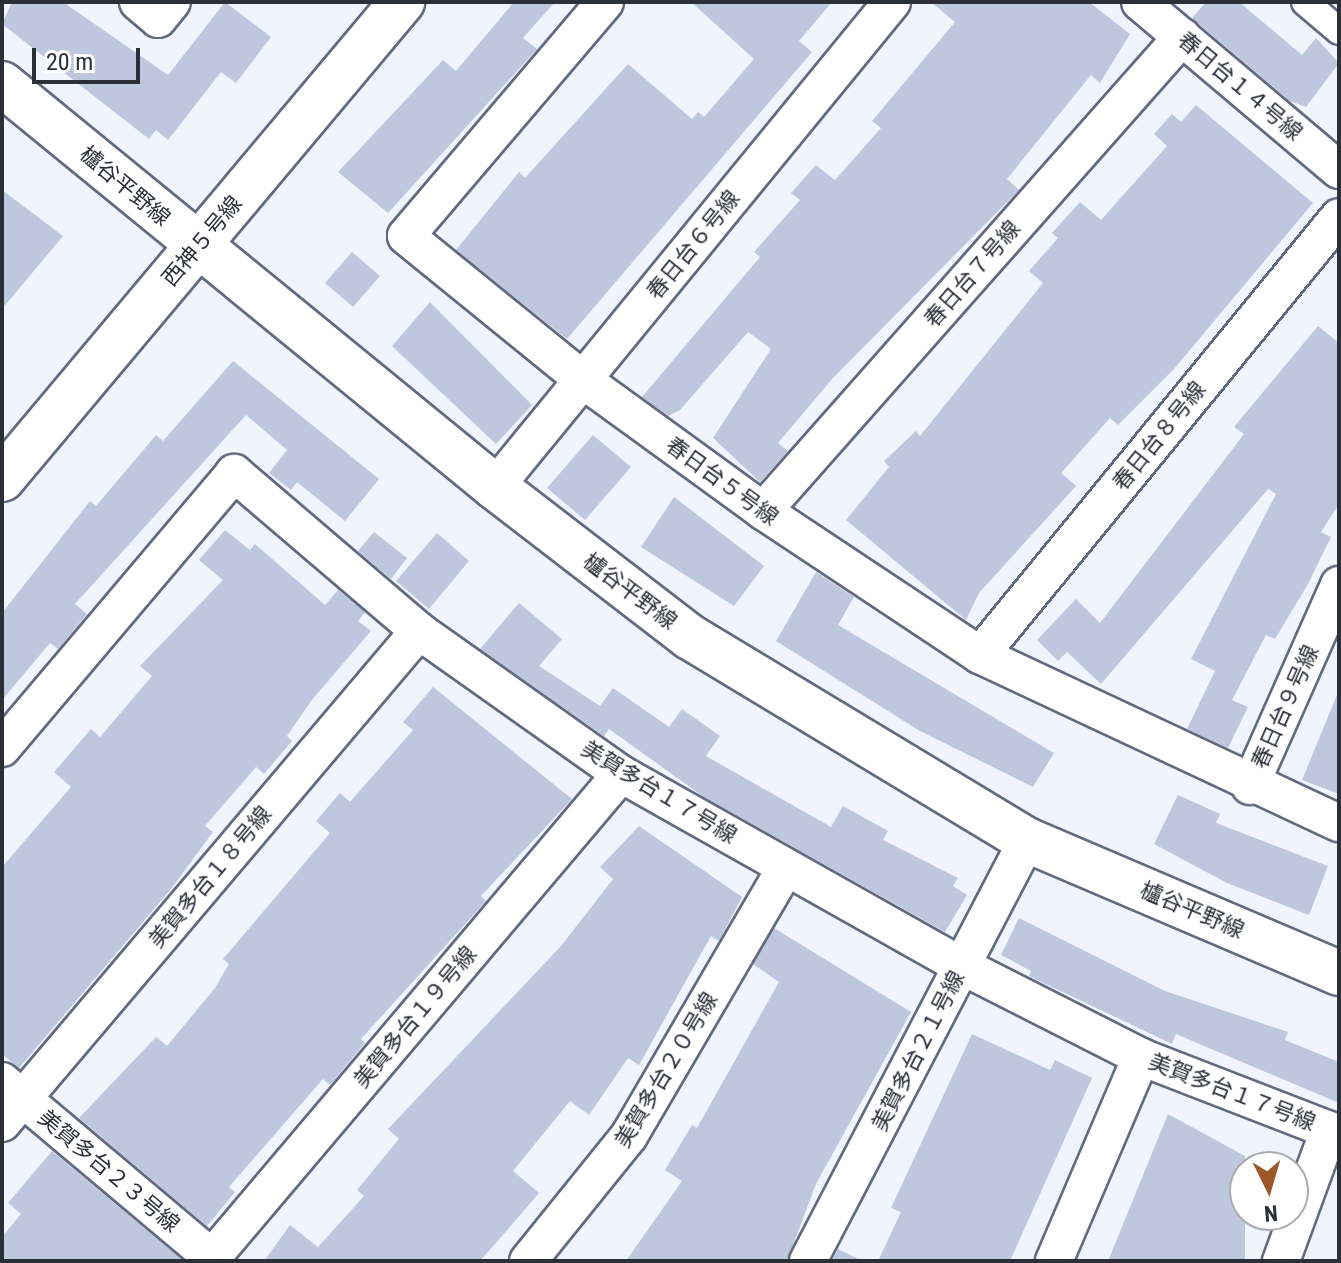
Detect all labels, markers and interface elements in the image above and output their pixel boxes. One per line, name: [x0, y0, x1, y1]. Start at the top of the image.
street label: 春日台１４号線: [1173, 26, 1307, 146]
scale bar: [36, 32, 144, 82]
text: 20 m: [46, 48, 93, 76]
street label: 櫨谷平野線: [74, 141, 176, 231]
street label: 春日台６号線: [641, 185, 745, 305]
street label: 西神５号線: [157, 190, 247, 292]
street label: 春日台７号線: [919, 216, 1025, 332]
street label: 春日台８号線: [1107, 376, 1211, 496]
street label: 春日台５号線: [661, 432, 783, 530]
street label: 櫨谷平野線: [578, 547, 682, 635]
street label: 春日台９号線: [1246, 641, 1324, 773]
street label: 美賀多台１７号線: [577, 735, 741, 849]
street label: 美賀多台１８号線: [143, 801, 277, 953]
street label: 櫨谷平野線: [1136, 876, 1248, 944]
street label: 美賀多台１９号線: [348, 941, 482, 1093]
street label: 美賀多台２１号線: [866, 967, 970, 1135]
street label: 美賀多台２０号線: [609, 988, 723, 1152]
street label: 美賀多台１７号線: [1145, 1048, 1319, 1136]
street label: 美賀多台２３号線: [33, 1104, 185, 1238]
north arrow: [1229, 1151, 1309, 1231]
text: N: [1263, 1200, 1279, 1226]

